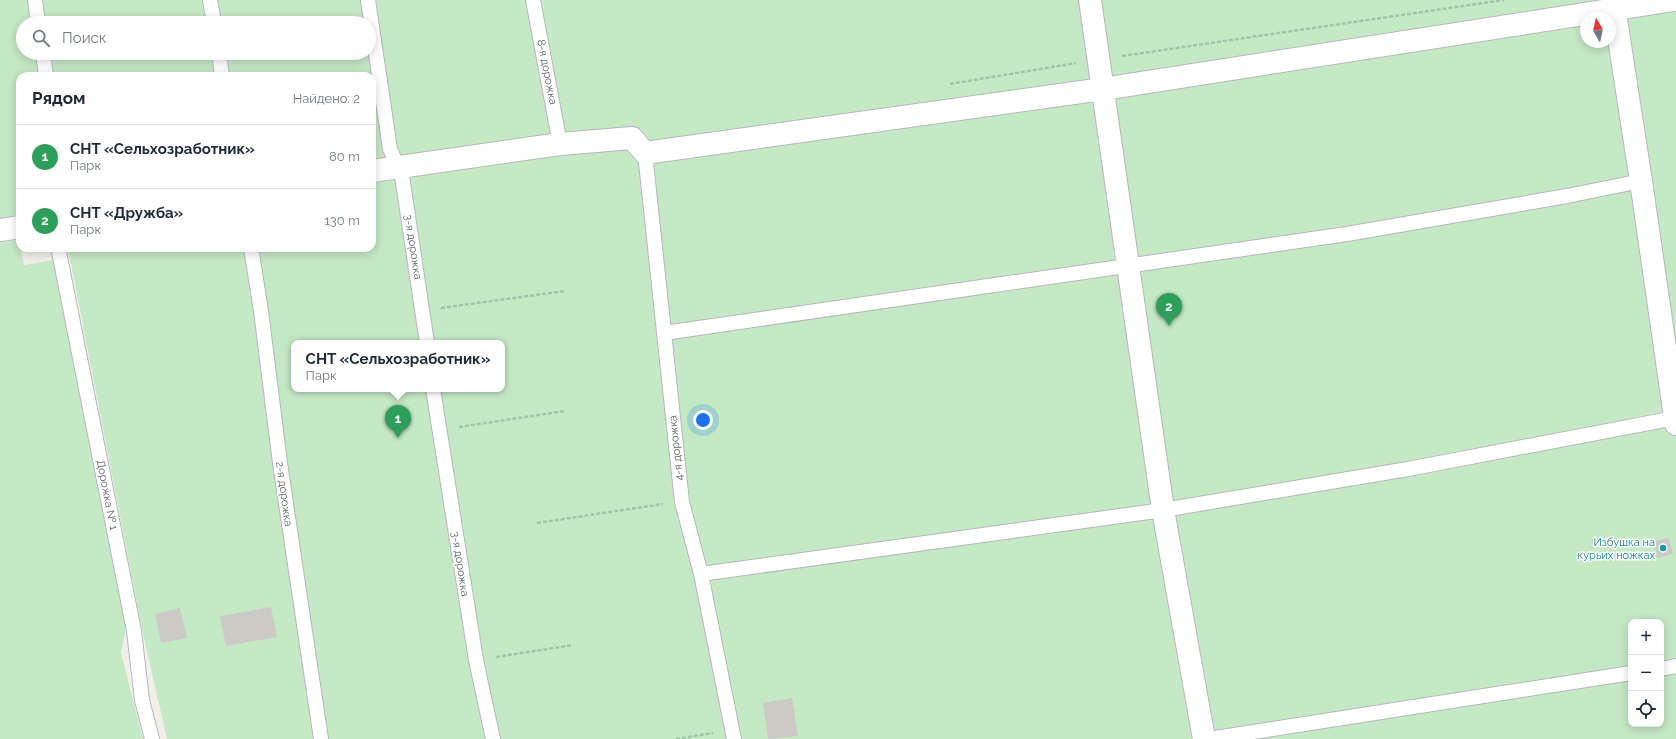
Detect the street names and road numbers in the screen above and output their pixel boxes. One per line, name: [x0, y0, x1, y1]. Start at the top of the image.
street label: 8-я дорожка: [534, 38, 560, 106]
street label: 3-я дорожка: [401, 214, 425, 280]
street label: 4-я дорожка: [666, 415, 686, 481]
street label: Дорожка № 1: [94, 459, 120, 532]
street label: 2-я дорожка: [273, 461, 295, 527]
street label: 3-я дорожка: [448, 531, 472, 597]

